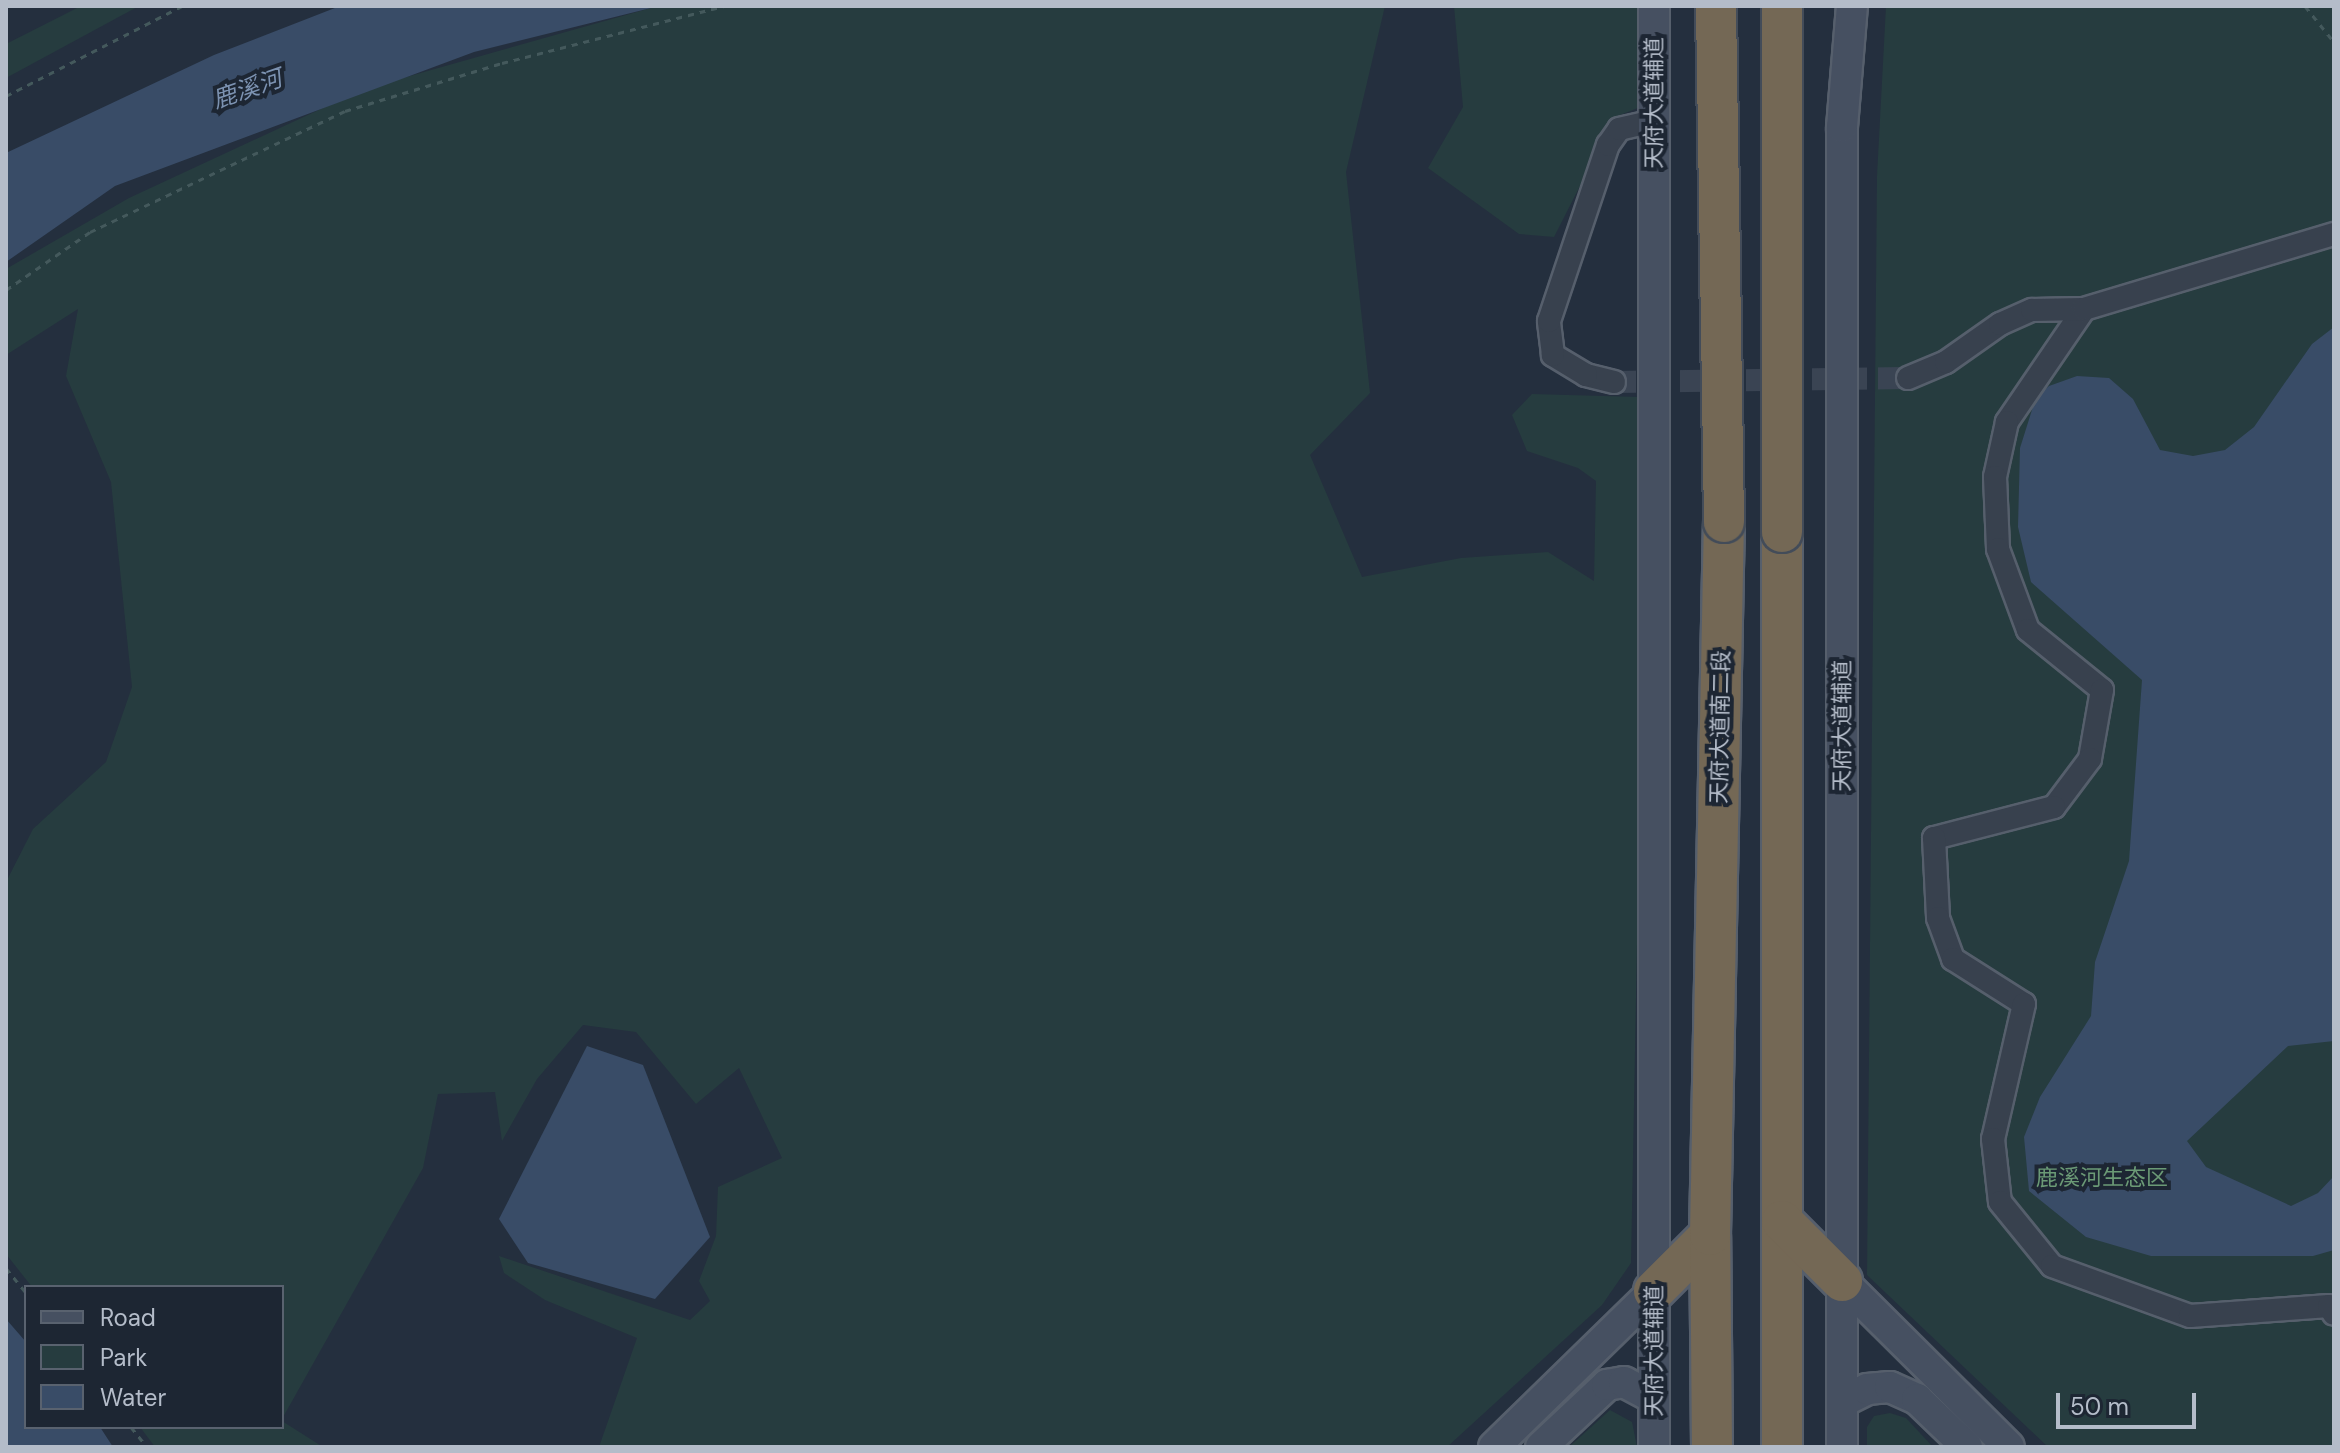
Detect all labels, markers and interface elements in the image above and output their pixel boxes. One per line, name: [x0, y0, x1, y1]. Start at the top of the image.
street label: 天府大道辅道: [1641, 37, 1667, 169]
water label: 鹿溪河: [208, 64, 286, 114]
street label: 天府大道南二段: [1705, 650, 1735, 804]
street label: 天府大道辅道: [1829, 660, 1855, 792]
park label: 鹿溪河生态区: [2036, 1165, 2168, 1191]
legend: [24, 1285, 284, 1429]
street label: 天府大道辅道: [1641, 1285, 1667, 1417]
text: Road: [100, 1302, 156, 1333]
text: Park: [100, 1342, 147, 1373]
scale bar: [2060, 1377, 2200, 1427]
text: Water: [100, 1382, 166, 1413]
text: 50 m: [2070, 1391, 2129, 1422]

